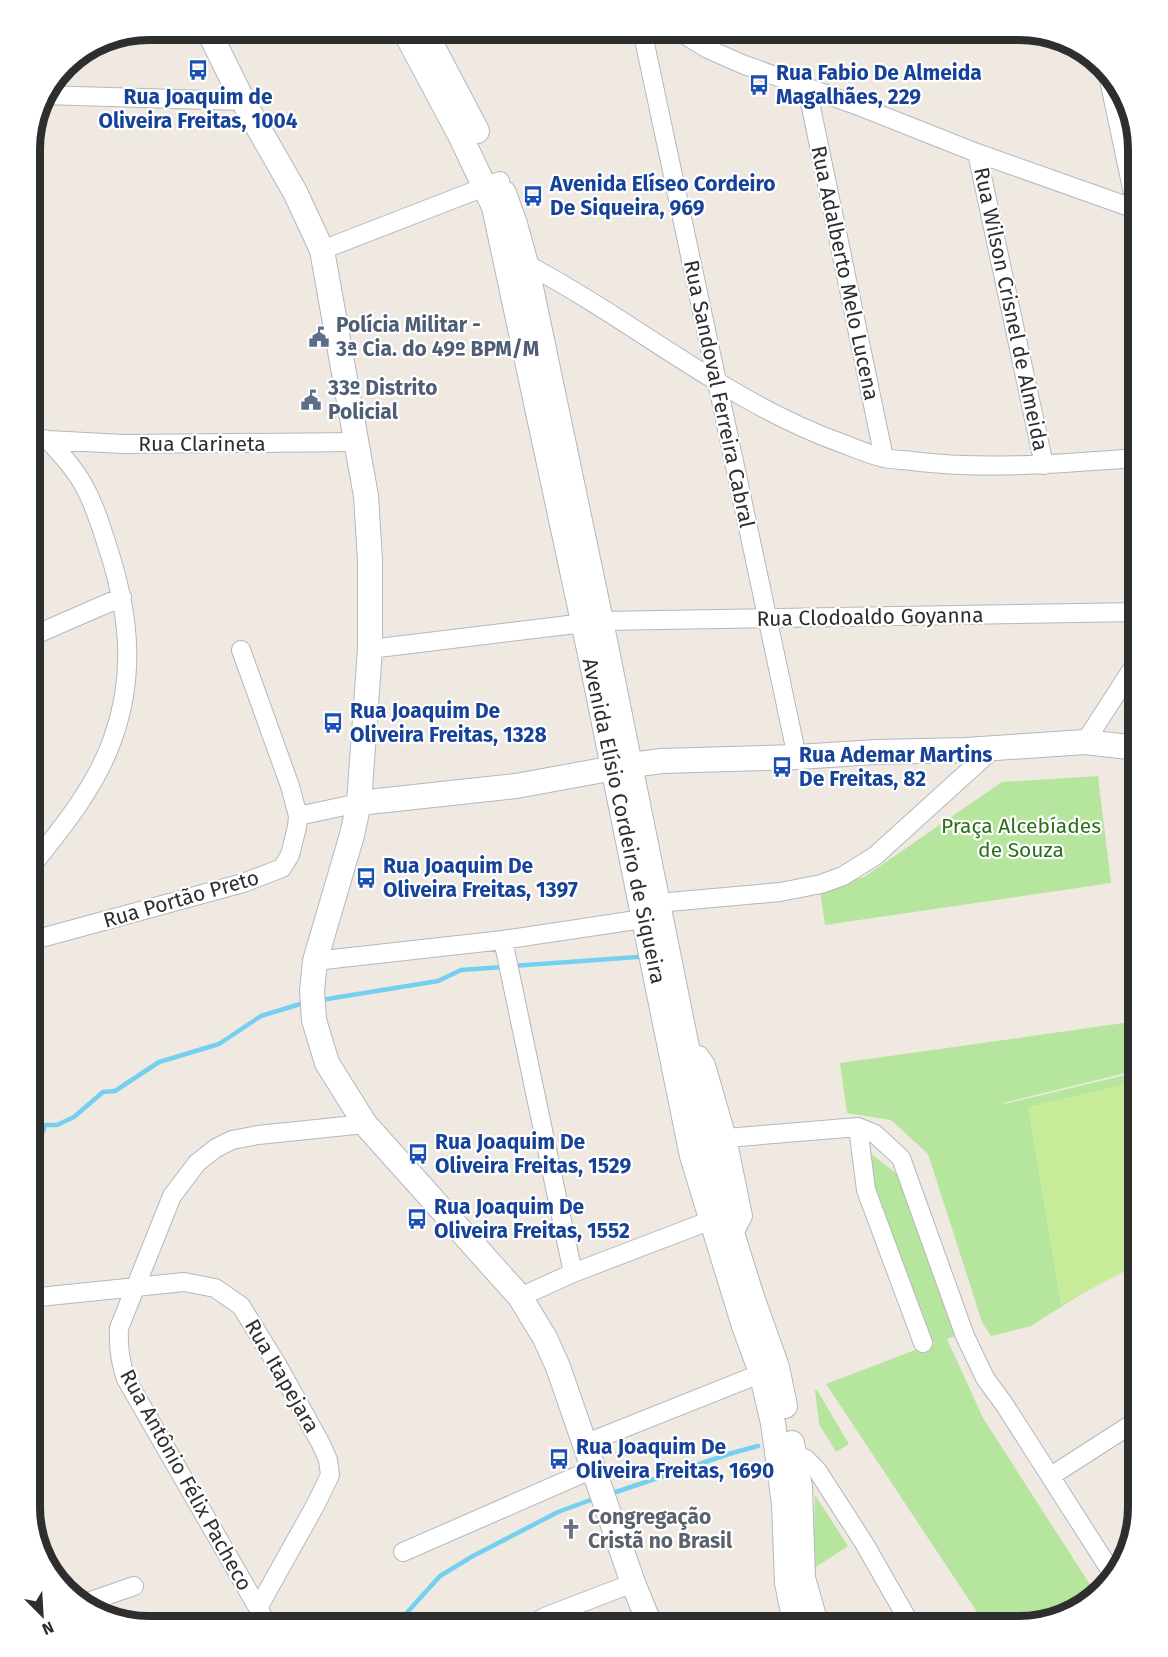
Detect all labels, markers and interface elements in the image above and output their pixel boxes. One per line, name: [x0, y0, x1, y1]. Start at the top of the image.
bus stop icon: Rua Joaquim de Oliveira Freitas, 1004: [186, 58, 210, 82]
place label: Rua Fabio De Almeida Magalhães, 229: [776, 60, 982, 110]
bus stop icon: Rua Fabio De Almeida Magalhães, 229: [747, 73, 771, 97]
place label: Rua Joaquim de Oliveira Freitas, 1004: [98, 84, 298, 134]
street label: Rua Adalberto Melo Lucena: [805, 143, 885, 403]
street label: Rua Wilson Crisnel de Almeida: [968, 165, 1054, 453]
place label: Avenida Elíseo Cordeiro De Siqueira, 969: [549, 171, 776, 221]
bus stop icon: Avenida Elíseo Cordeiro De Siqueira, 969: [521, 184, 545, 208]
street label: Rua Sandoval Ferreira Cabral: [678, 258, 760, 530]
place label: Polícia Militar - 3ª Cia. do 49º BPM/M: [335, 312, 539, 362]
public building icon: Polícia Militar - 3ª Cia. do 49º BPM/M: [307, 325, 331, 349]
place label: 33º Distrito Policial: [327, 375, 438, 425]
public building icon: 33º Distrito Policial: [299, 388, 323, 412]
street label: Rua Clarineta: [138, 431, 266, 457]
street label: Rua Clodoaldo Goyanna: [756, 602, 984, 632]
street label: Avenida Elísio Cordeiro de Siqueira: [577, 656, 671, 986]
place label: Rua Joaquim De Oliveira Freitas, 1328: [350, 698, 547, 748]
bus stop icon: Rua Joaquim De Oliveira Freitas, 1328: [321, 711, 345, 735]
place label: Rua Ademar Martins De Freitas, 82: [799, 742, 992, 792]
bus stop icon: Rua Ademar Martins De Freitas, 82: [770, 755, 794, 779]
park label: Praça Alcebíades de Souza: [941, 813, 1101, 863]
place label: Rua Joaquim De Oliveira Freitas, 1397: [383, 853, 578, 903]
street label: Rua Portão Preto: [100, 864, 262, 934]
bus stop icon: Rua Joaquim De Oliveira Freitas, 1397: [354, 866, 378, 890]
place label: Rua Joaquim De Oliveira Freitas, 1529: [435, 1129, 631, 1179]
bus stop icon: Rua Joaquim De Oliveira Freitas, 1529: [406, 1142, 430, 1166]
place label: Rua Joaquim De Oliveira Freitas, 1552: [434, 1194, 630, 1244]
bus stop icon: Rua Joaquim De Oliveira Freitas, 1552: [405, 1207, 429, 1231]
street label: Rua Itapejara: [239, 1315, 325, 1437]
street label: Rua Antônio Félix Pacheco: [114, 1365, 258, 1595]
place label: Rua Joaquim De Oliveira Freitas, 1690: [576, 1434, 774, 1484]
bus stop icon: Rua Joaquim De Oliveira Freitas, 1690: [547, 1447, 571, 1471]
place label: Congregação Cristã no Brasil: [588, 1504, 733, 1554]
church icon: Congregação Cristã no Brasil: [559, 1517, 583, 1541]
north arrow: [12, 1585, 72, 1645]
text: N: [39, 1617, 57, 1639]

